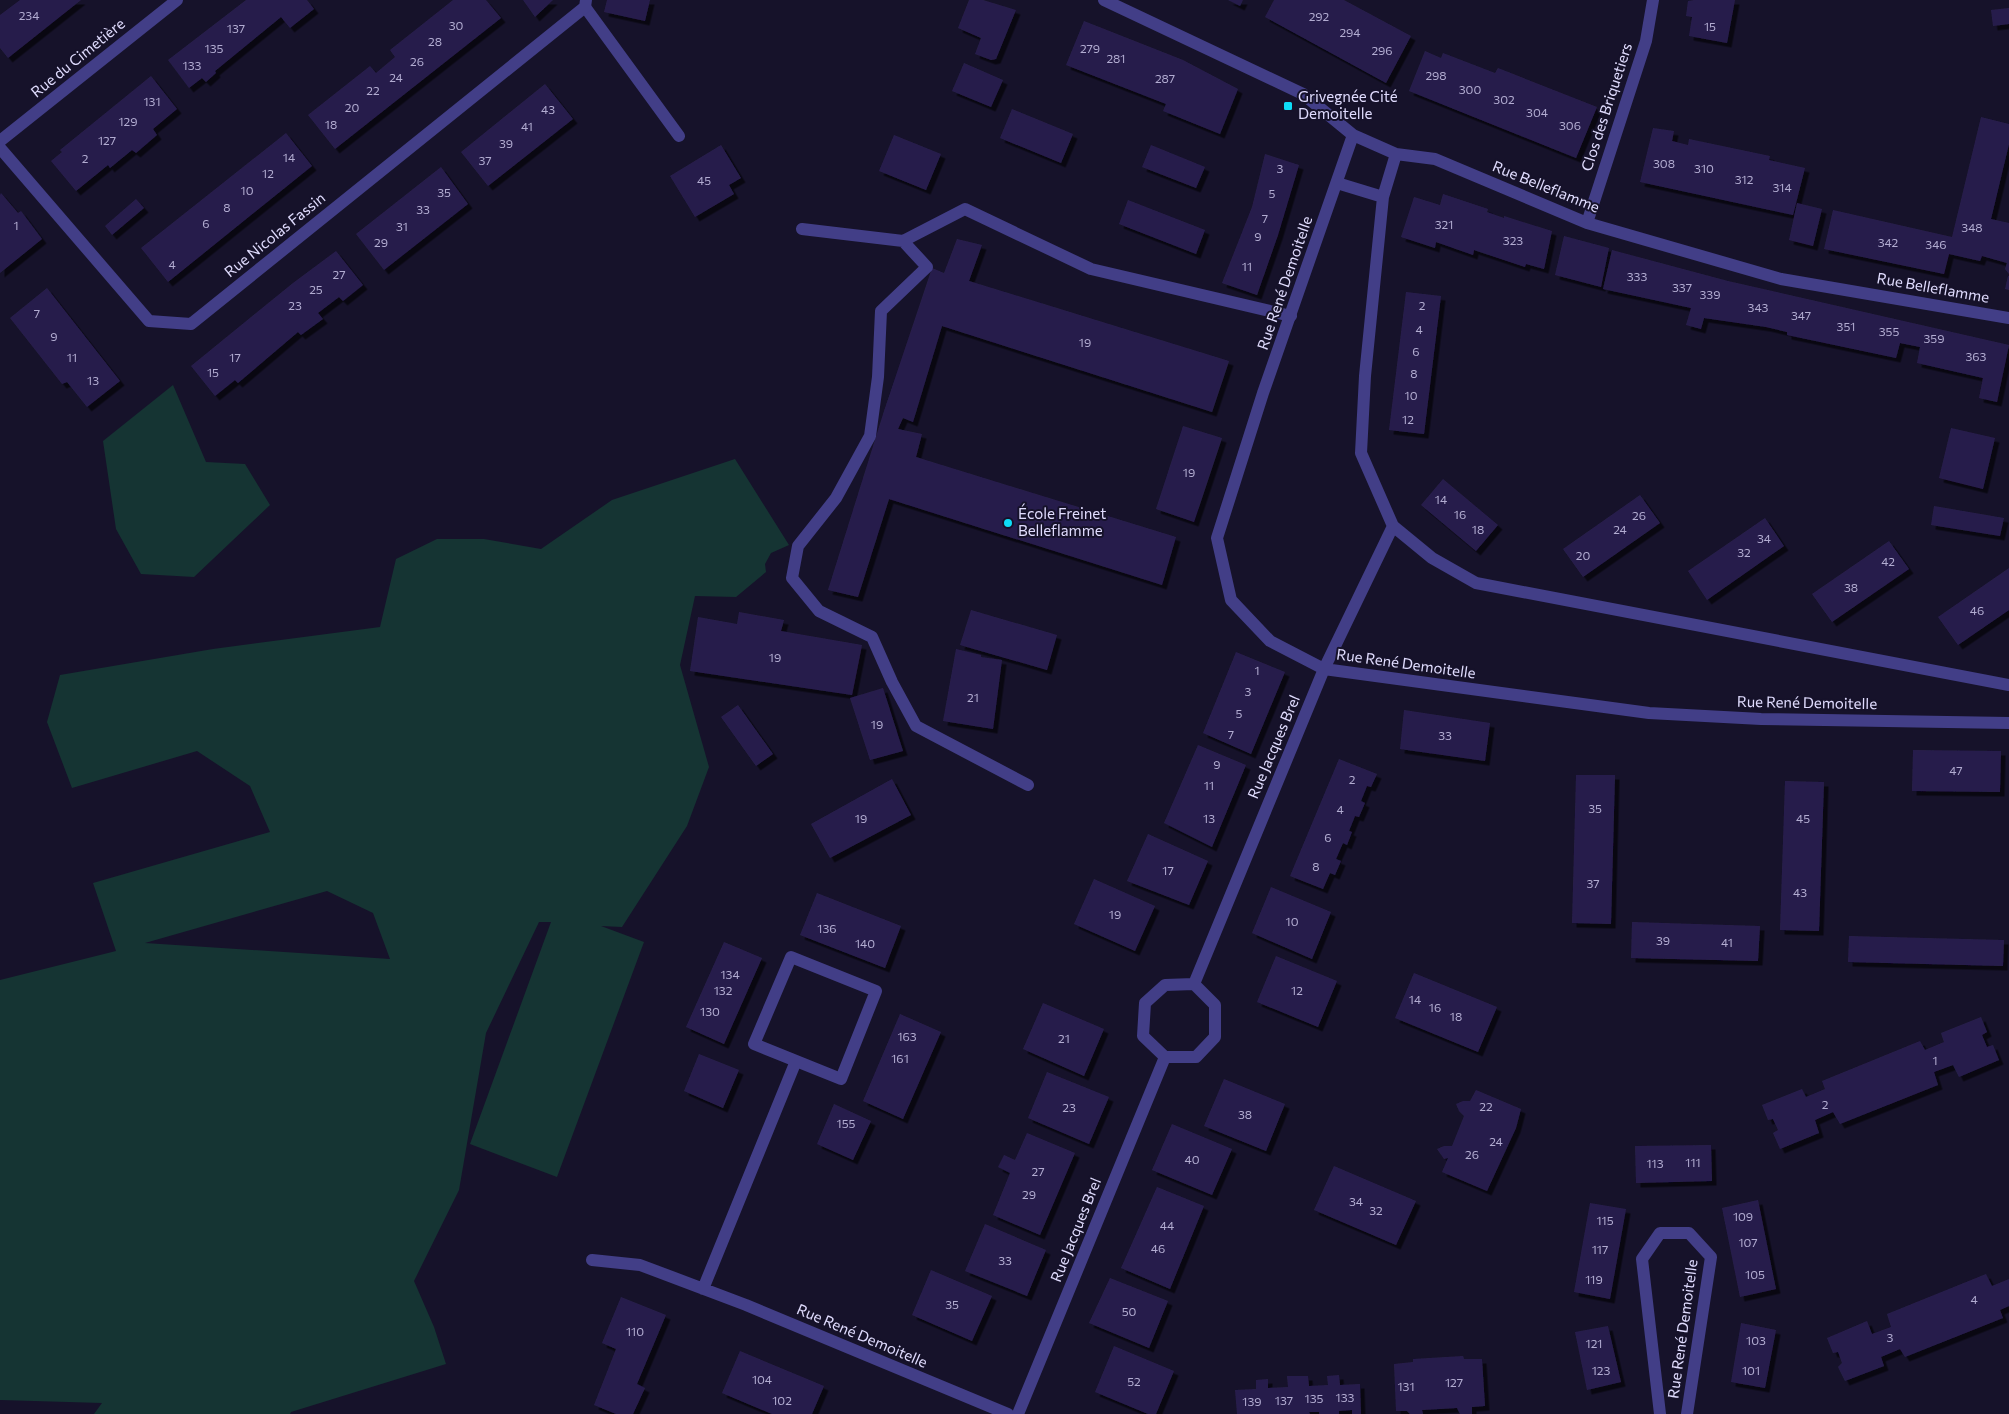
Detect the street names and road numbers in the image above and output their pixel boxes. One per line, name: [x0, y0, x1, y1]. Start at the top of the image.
street label: Rue du Cimetière: [27, 14, 128, 101]
street label: Clos des Briquetiers: [1577, 40, 1635, 173]
street label: Rue Belleflamme: [1490, 156, 1603, 216]
street label: Rue Nicolas Fassin: [220, 188, 328, 280]
street label: Rue René Demoitelle: [1253, 213, 1315, 352]
street label: Rue Belleflamme: [1876, 268, 1991, 306]
street label: Rue René Demoitelle: [1335, 644, 1477, 682]
street label: Rue Jacques Brel: [1243, 692, 1303, 801]
street label: Rue René Demoitelle: [1737, 692, 1877, 712]
street label: Rue Jacques Brel: [1046, 1175, 1104, 1284]
street label: Rue René Demoitelle: [1663, 1258, 1701, 1400]
street label: Rue René Demoitelle: [794, 1299, 931, 1371]

